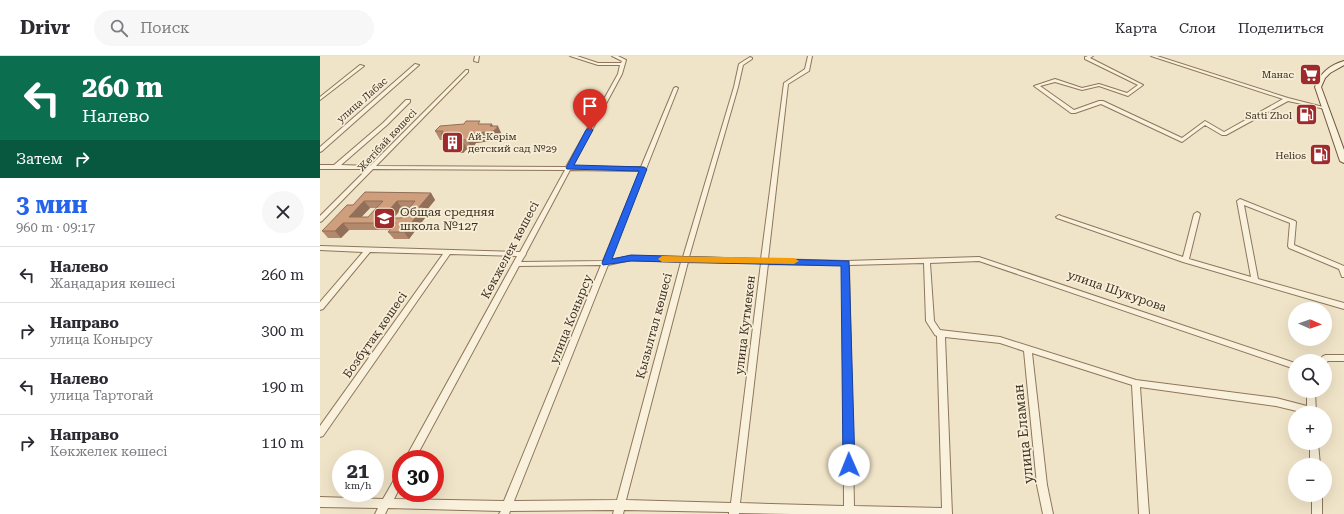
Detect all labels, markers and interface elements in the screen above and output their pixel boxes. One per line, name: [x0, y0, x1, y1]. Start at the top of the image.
search box: [94, 10, 374, 46]
text: Drivr: [20, 16, 70, 39]
icon: search: [108, 17, 130, 39]
text: Поиск: [140, 19, 190, 37]
text: Карта: [1115, 20, 1157, 36]
text: Слои: [1179, 20, 1216, 36]
text: Поделиться: [1238, 20, 1324, 36]
supermarket icon: Манас: [1297, 61, 1323, 87]
place label: Манас: [1262, 69, 1294, 80]
text: 260 m: [82, 71, 163, 104]
icon: left: [16, 72, 68, 124]
street label: улица Лабас: [335, 75, 390, 125]
pin: [573, 89, 607, 130]
icon: arrive: [579, 95, 601, 117]
fuel station icon: Satti Zhol: [1294, 102, 1320, 128]
text: Налево: [82, 105, 150, 126]
street label: Жетібай көшесі: [355, 107, 419, 173]
place label: Satti Zhol: [1245, 110, 1292, 121]
building icon: Ай-Керім детский сад №29: [439, 129, 465, 155]
place label: Ай-Керім детский сад №29: [468, 131, 557, 154]
fuel station icon: Helios: [1308, 142, 1334, 168]
icon: right: [71, 148, 93, 170]
text: Затем: [16, 150, 63, 168]
place label: Helios: [1275, 150, 1306, 161]
text: 3 мин: [16, 191, 88, 219]
button: close: [262, 191, 304, 233]
street label: Көкжелек көшесі: [478, 199, 542, 301]
place label: Общая средняя школа №127: [400, 205, 495, 233]
school or university icon: Общая средняя школа №127: [372, 206, 398, 232]
text: 960 m · 09:17: [16, 220, 95, 235]
text: Налево: [50, 258, 109, 276]
icon: left: [16, 264, 38, 286]
text: 260 m: [261, 266, 304, 284]
street label: улица Шукурова: [1066, 268, 1169, 315]
street label: Қызылтал көшесі: [633, 271, 675, 381]
street label: улица Конырсу: [547, 272, 596, 366]
street label: улица Кутмекен: [732, 275, 758, 375]
text: Жаңадария көшесі: [50, 276, 175, 291]
street label: Бозбұтақ көшесі: [340, 289, 410, 381]
north arrow: [1288, 302, 1332, 346]
map controls: [1288, 302, 1332, 502]
text: Направо: [50, 314, 119, 332]
icon: right: [16, 320, 38, 342]
text: 300 m: [261, 322, 304, 340]
text: улица Конырсу: [50, 332, 153, 347]
button: search: [1288, 354, 1332, 398]
text: Налево: [50, 370, 109, 388]
icon: left: [16, 376, 38, 398]
text: 190 m: [261, 378, 304, 396]
street label: улица Еламан: [1010, 383, 1036, 485]
text: улица Тартогай: [50, 388, 154, 403]
button: +: [1288, 406, 1332, 450]
text: Направо: [50, 426, 119, 444]
icon: right: [16, 432, 38, 454]
text: 110 m: [261, 434, 304, 452]
text: Көкжелек көшесі: [50, 444, 167, 459]
position arrow: [828, 444, 870, 486]
speed limit sign: 30: [392, 450, 444, 502]
button: −: [1288, 458, 1332, 502]
text: 21: [347, 459, 369, 483]
text: km/h: [345, 480, 371, 491]

